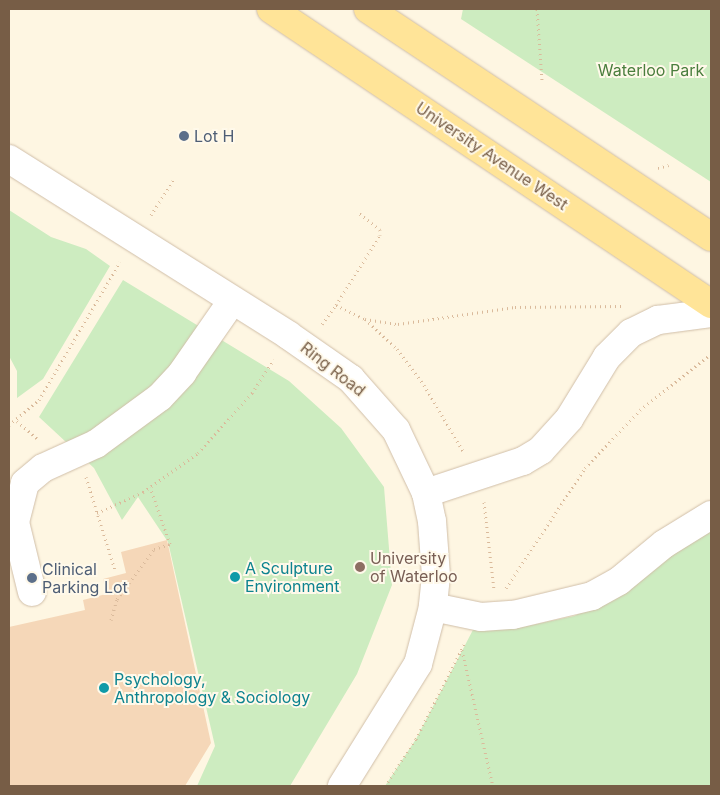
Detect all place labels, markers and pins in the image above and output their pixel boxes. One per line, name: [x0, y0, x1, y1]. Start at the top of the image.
place label: Lot H: [194, 126, 234, 146]
marker: Lot H: [178, 130, 190, 142]
place label: University of Waterloo: [370, 548, 458, 586]
place label: A Sculpture Environment: [245, 558, 340, 596]
place label: Clinical Parking Lot: [42, 559, 128, 597]
marker: University of Waterloo: [354, 561, 366, 573]
marker: A Sculpture Environment: [229, 571, 241, 583]
marker: Clinical Parking Lot: [26, 572, 38, 584]
place label: Psychology, Anthropology & Sociology: [114, 669, 310, 707]
marker: Psychology, Anthropology & Sociology: [98, 682, 110, 694]

